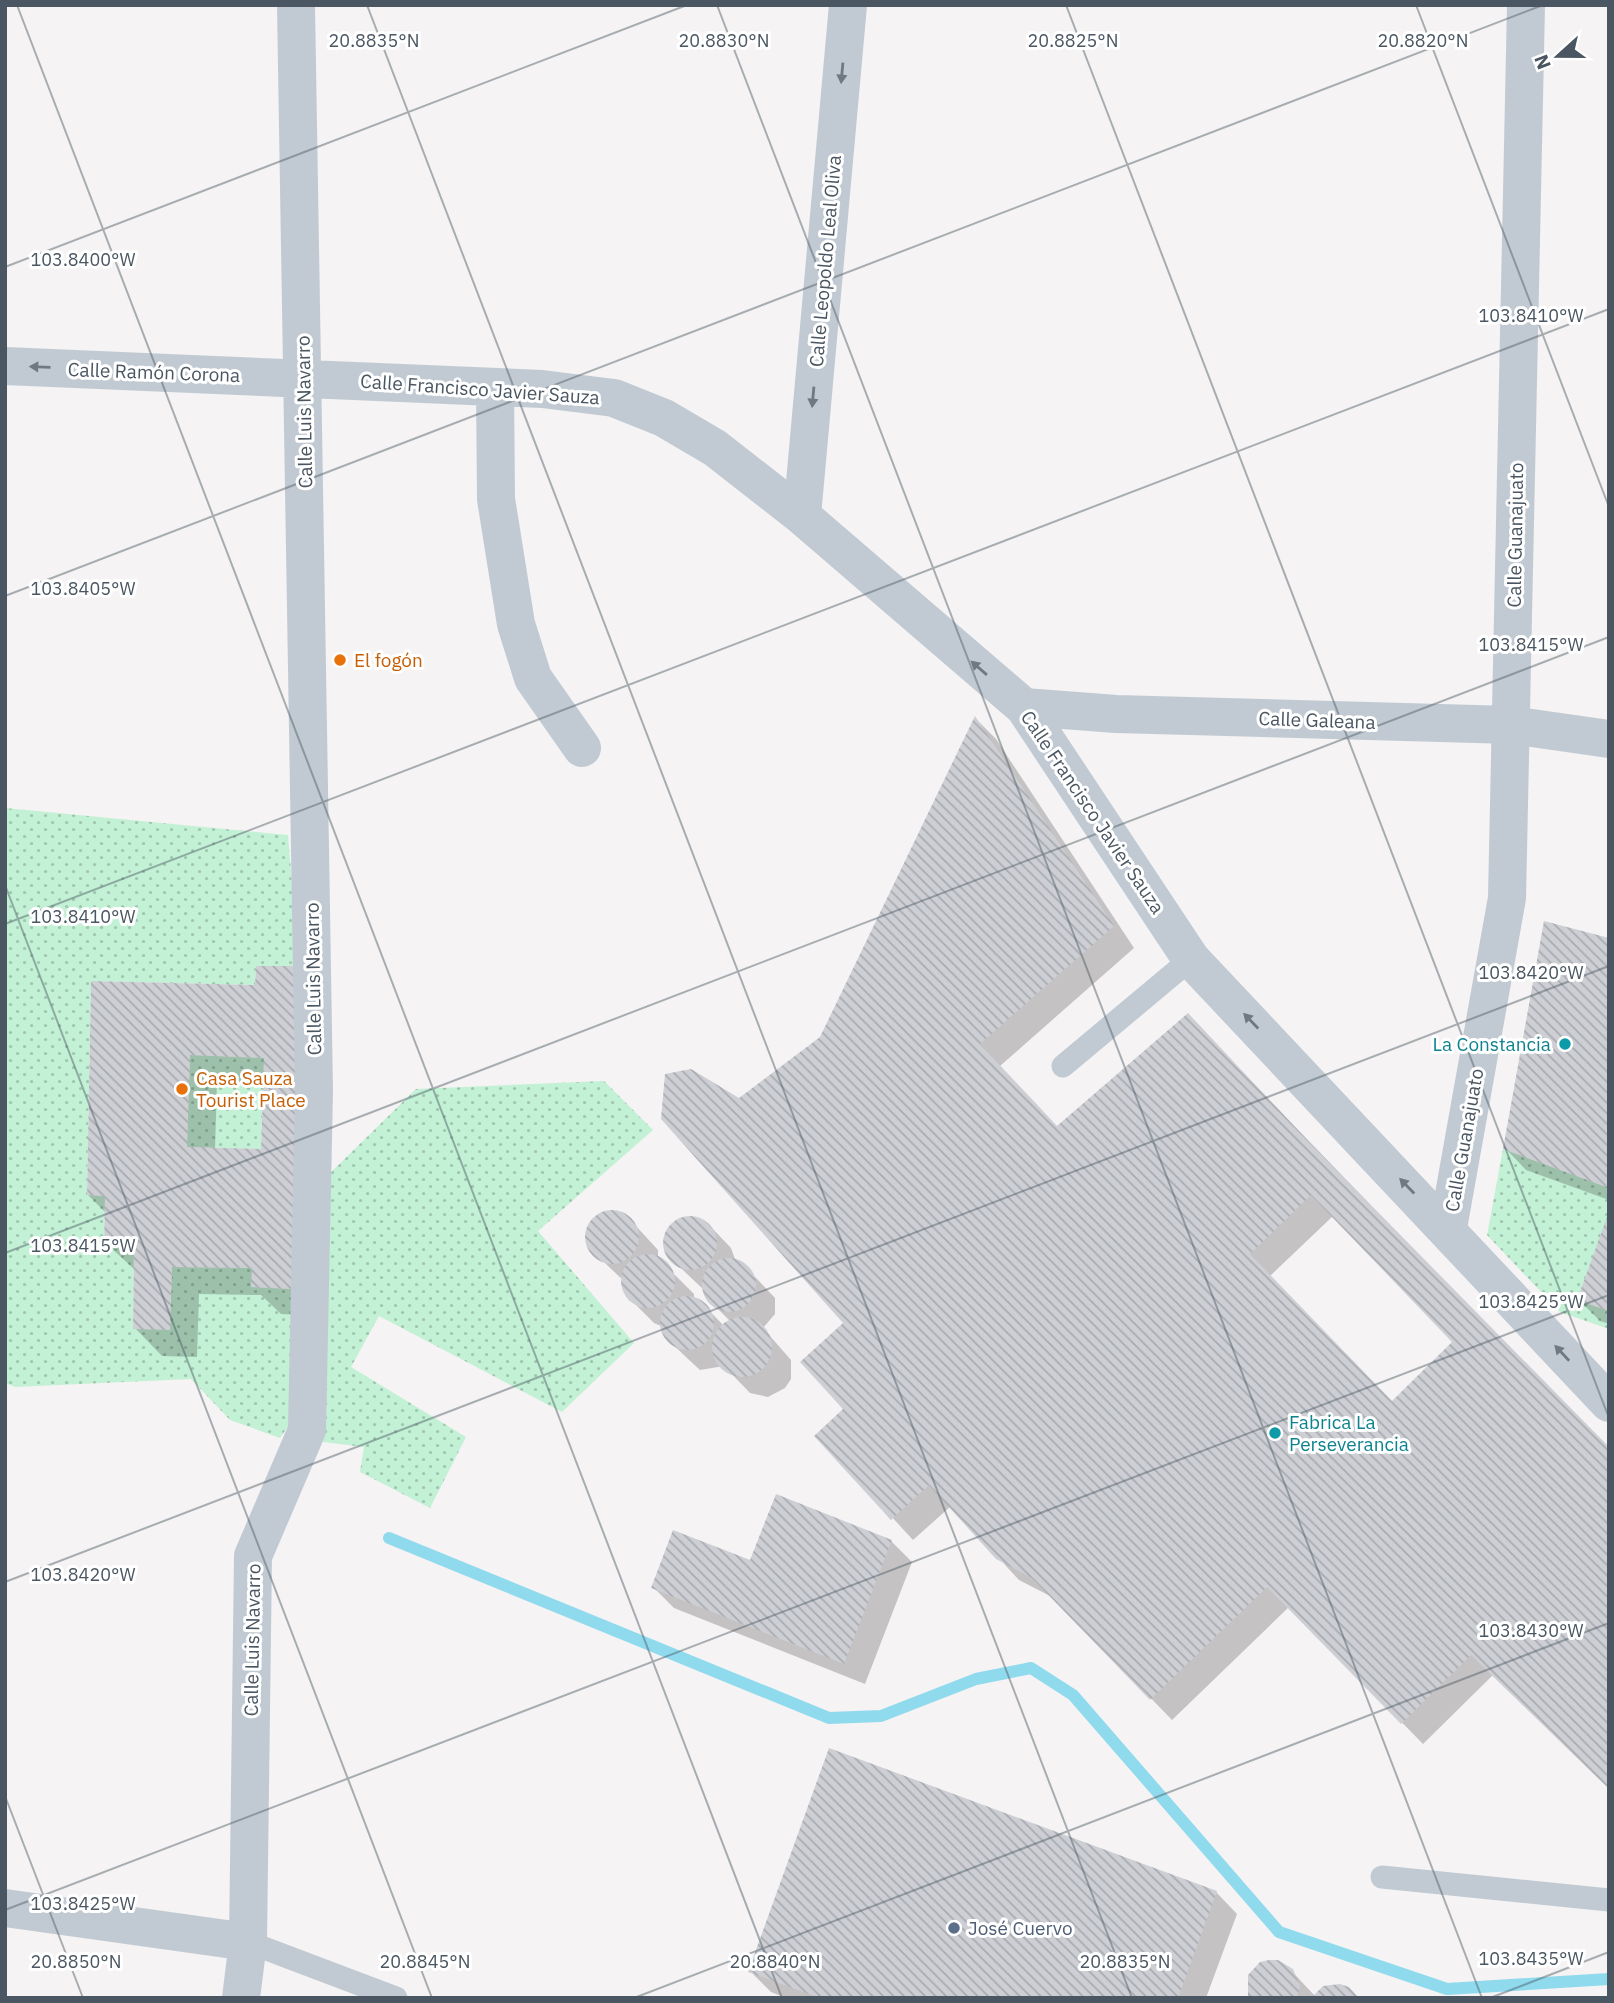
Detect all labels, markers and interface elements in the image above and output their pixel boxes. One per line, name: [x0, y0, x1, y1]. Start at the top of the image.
north arrow: [1523, 21, 1593, 91]
text: 20.8835°N: [329, 29, 419, 52]
text: 20.8830°N: [679, 29, 769, 52]
text: 20.8825°N: [1028, 29, 1118, 52]
text: 20.8820°N: [1378, 29, 1468, 52]
text: N: [1528, 51, 1556, 73]
one-way arrow: [836, 62, 847, 84]
street label: Calle Leopoldo Leal Oliva: [804, 154, 846, 368]
text: 103.8400°W: [31, 248, 135, 271]
text: 103.8410°W: [1479, 304, 1583, 327]
street label: Calle Luis Navarro: [291, 335, 317, 489]
street label: Calle Ramón Corona: [67, 357, 241, 387]
one-way arrow: [28, 362, 50, 373]
street label: Calle Francisco Javier Sauza: [359, 369, 601, 409]
one-way arrow: [807, 387, 818, 409]
street label: Calle Guanajuato: [1502, 462, 1528, 608]
text: 103.8405°W: [31, 577, 135, 600]
text: 103.8415°W: [1479, 633, 1583, 656]
place label: El fogón: [354, 648, 423, 672]
marker: El fogón: [332, 652, 348, 668]
one-way arrow: [970, 661, 987, 676]
street label: Calle Francisco Javier Sauza: [1016, 706, 1170, 918]
street label: Calle Galeana: [1258, 706, 1376, 734]
street label: Calle Luis Navarro: [300, 902, 326, 1056]
text: 103.8410°W: [31, 905, 135, 928]
text: 103.8420°W: [1479, 961, 1583, 984]
one-way arrow: [1243, 1013, 1259, 1030]
place label: La Constancia: [1432, 1032, 1551, 1056]
marker: La Constancia: [1557, 1036, 1573, 1052]
place label: Casa Sauza Tourist Place: [196, 1066, 306, 1112]
street label: Calle Guanajuato: [1440, 1066, 1488, 1214]
marker: Casa Sauza Tourist Place: [174, 1081, 190, 1097]
one-way arrow: [1400, 1178, 1416, 1195]
text: 103.8415°W: [31, 1234, 135, 1257]
text: 103.8425°W: [1479, 1290, 1583, 1313]
one-way arrow: [1555, 1345, 1571, 1362]
place label: Fabrica La Perseverancia: [1289, 1410, 1409, 1456]
marker: Fabrica La Perseverancia: [1267, 1425, 1283, 1441]
text: 103.8420°W: [31, 1563, 135, 1586]
street label: Calle Luis Navarro: [239, 1563, 265, 1717]
text: 103.8430°W: [1479, 1619, 1583, 1642]
text: 103.8425°W: [31, 1892, 135, 1915]
place label: José Cuervo: [968, 1916, 1073, 1940]
marker: José Cuervo: [946, 1920, 962, 1936]
text: 103.8435°W: [1479, 1947, 1583, 1970]
text: 20.8850°N: [31, 1950, 121, 1973]
text: 20.8845°N: [380, 1950, 470, 1973]
text: 20.8840°N: [730, 1950, 820, 1973]
text: 20.8835°N: [1080, 1950, 1170, 1973]

